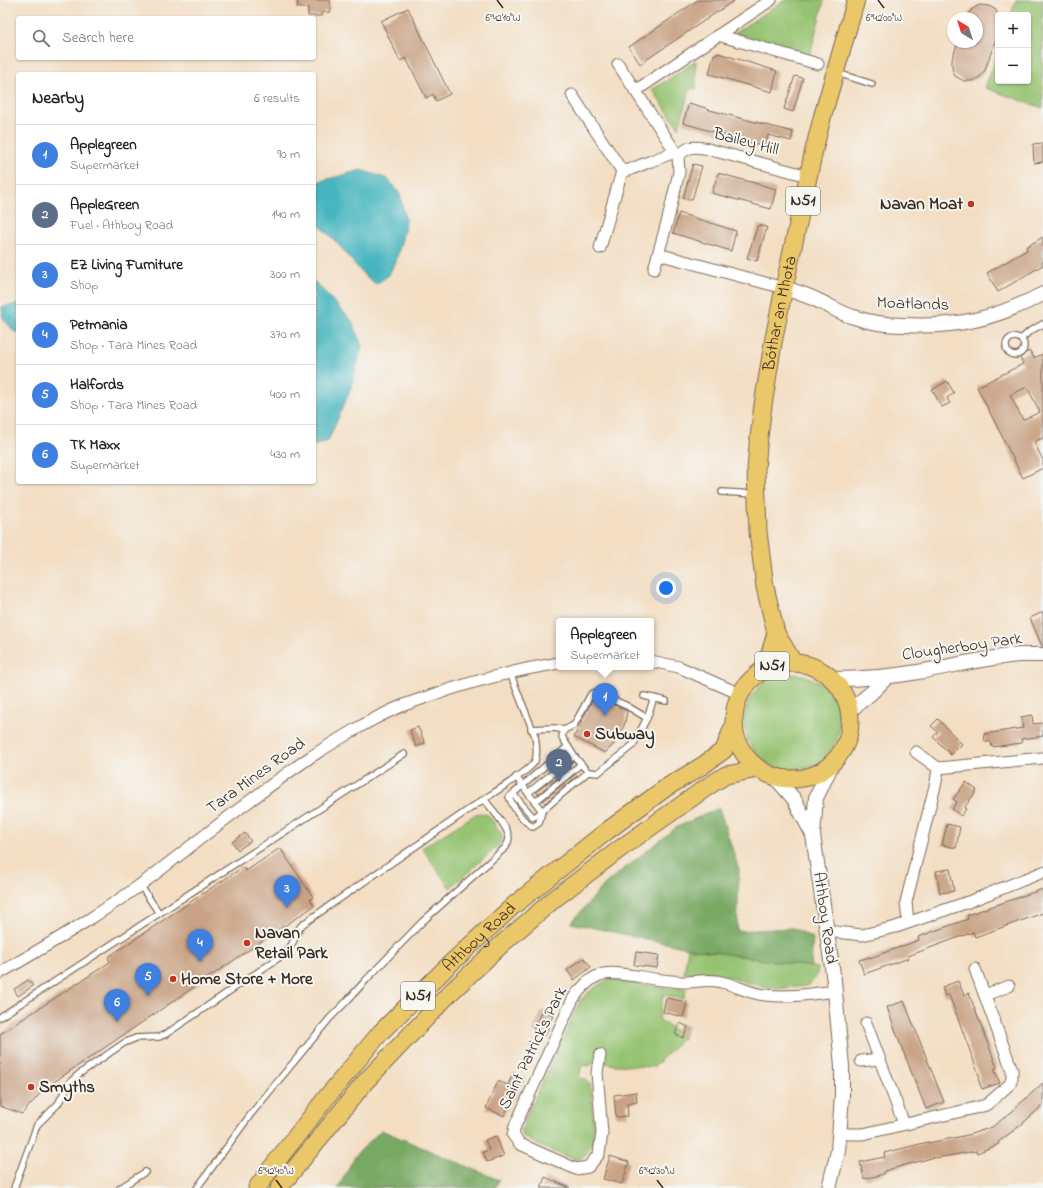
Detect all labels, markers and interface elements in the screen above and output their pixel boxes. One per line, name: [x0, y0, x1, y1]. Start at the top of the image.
text: 6°42'10"W: [486, 11, 521, 26]
text: 6°42'00"W: [866, 11, 902, 26]
north arrow: [947, 12, 983, 48]
map controls: [995, 12, 1031, 84]
button: +: [995, 12, 1031, 48]
search box: [16, 16, 316, 60]
icon: search: [30, 27, 52, 49]
text: Search here: [62, 27, 134, 49]
button: −: [995, 48, 1031, 84]
text: Nearby: [32, 86, 84, 111]
text: 6 results: [254, 89, 300, 108]
street label: Bailey Hill: [709, 121, 781, 164]
text: Applegreen: [70, 134, 137, 156]
text: 1: [43, 145, 47, 164]
text: 90 m: [277, 145, 300, 164]
text: Supermarket: [70, 156, 140, 175]
road number: N51: [786, 187, 820, 215]
place label: Navan Moat: [880, 192, 963, 217]
text: AppleGreen: [70, 194, 139, 216]
marker: Navan Moat: [966, 199, 976, 209]
text: 2: [42, 205, 48, 224]
text: 140 m: [272, 205, 300, 224]
text: Fuel · Athboy Road: [70, 216, 173, 235]
street label: Bóthar an Mhota: [756, 253, 803, 374]
text: EZ Living Furniture: [70, 254, 183, 276]
text: 3: [42, 265, 48, 284]
text: 300 m: [270, 265, 300, 284]
text: Shop: [70, 276, 98, 295]
street label: Moatlands: [876, 290, 950, 318]
text: Petmania: [70, 314, 127, 336]
text: 4: [42, 325, 48, 344]
text: 370 m: [270, 325, 300, 344]
text: Shop · Tara Mines Road: [70, 336, 197, 355]
text: Halfords: [70, 374, 124, 396]
text: 5: [41, 385, 49, 404]
text: 400 m: [270, 385, 300, 404]
text: Shop · Tara Mines Road: [70, 396, 197, 415]
text: TK Maxx: [70, 434, 120, 456]
text: 6: [42, 445, 48, 464]
text: 430 m: [270, 445, 300, 464]
text: Supermarket: [70, 456, 140, 475]
your location: [656, 578, 676, 598]
popup: [556, 618, 654, 670]
text: Applegreen: [570, 624, 637, 646]
street label: Clougherboy Park: [900, 626, 1024, 670]
text: Supermarket: [570, 646, 640, 665]
road number: N51: [755, 652, 789, 680]
pin: 1: [592, 683, 618, 716]
place label: Subway: [595, 722, 655, 749]
marker: Subway: [582, 729, 592, 739]
street label: Tara Mines Road: [201, 731, 311, 820]
pin: 2: [546, 749, 572, 782]
street label: Athboy Road: [805, 870, 844, 966]
pin: 3: [274, 875, 300, 908]
street label: Athboy Road: [437, 896, 522, 978]
place label: Navan Retail Park: [255, 921, 328, 966]
pin: 4: [187, 929, 213, 962]
marker: Navan Retail Park: [242, 938, 252, 948]
pin: 5: [135, 963, 161, 996]
place label: Home Store + More: [181, 967, 314, 992]
marker: Home Store + More: [168, 974, 178, 984]
road number: N51: [401, 982, 435, 1010]
street label: Saint Patrick's Park: [492, 982, 574, 1114]
pin: 6: [104, 989, 130, 1022]
place label: Smyths: [39, 1075, 95, 1102]
marker: Smyths: [26, 1082, 36, 1092]
text: 6°42'40"W: [258, 1164, 294, 1179]
text: 6°42'30"W: [639, 1164, 675, 1179]

